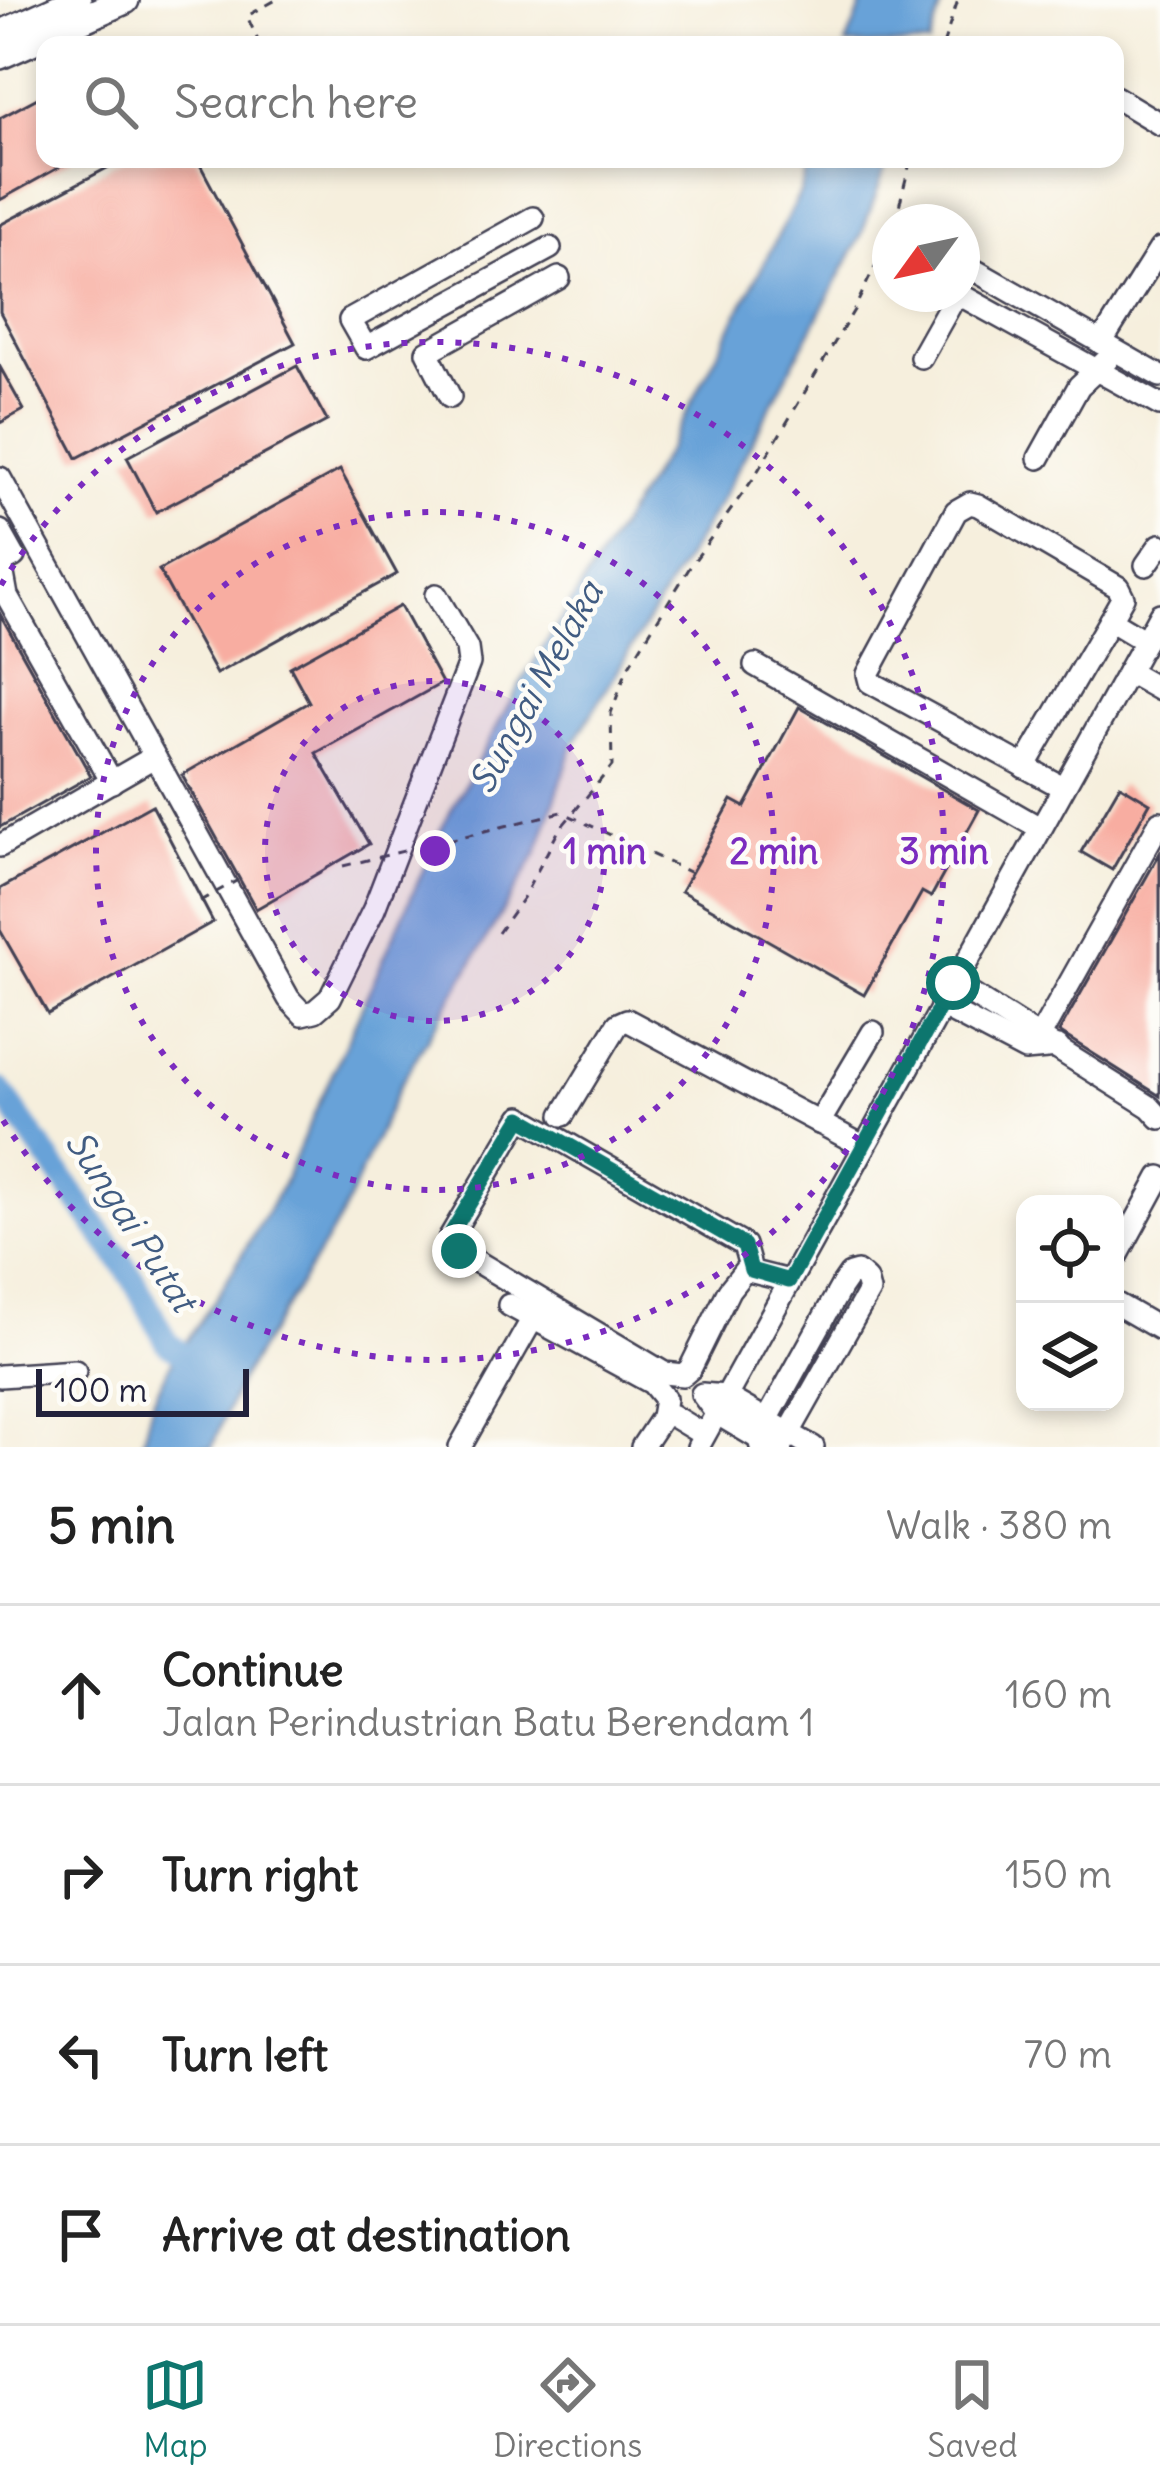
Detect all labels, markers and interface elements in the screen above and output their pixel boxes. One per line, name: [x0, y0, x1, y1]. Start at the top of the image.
search box: [36, 36, 1124, 168]
icon: search: [78, 69, 144, 135]
text: Search here: [174, 74, 418, 130]
north arrow: [872, 204, 980, 312]
water label: Sungai Melaka: [459, 571, 614, 801]
text: 1 min: [563, 829, 647, 874]
text: 2 min: [730, 829, 819, 874]
text: 3 min: [899, 829, 989, 874]
centre of rings: [414, 830, 456, 872]
route start: [926, 956, 980, 1010]
water label: Sungai Putat: [56, 1122, 208, 1323]
map controls: [1016, 1195, 1124, 1411]
button: locate: [1016, 1195, 1124, 1303]
route end: [432, 1224, 486, 1278]
button: layers: [1016, 1303, 1124, 1411]
scale bar: [36, 1363, 249, 1416]
text: 100 m: [54, 1369, 147, 1411]
text: 5 min: [48, 1493, 175, 1557]
text: Walk · 380 m: [886, 1501, 1112, 1550]
text: Continue: [162, 1642, 344, 1698]
icon: ahead: [48, 1662, 114, 1728]
text: 160 m: [1005, 1670, 1112, 1719]
text: Jalan Perindustrian Batu Berendam 1: [162, 1698, 815, 1747]
icon: right: [48, 1842, 114, 1908]
text: Turn right: [162, 1847, 358, 1903]
text: 150 m: [1005, 1850, 1112, 1899]
icon: left: [48, 2022, 114, 2088]
text: Turn left: [162, 2027, 328, 2083]
text: 70 m: [1024, 2030, 1112, 2079]
icon: arrive: [48, 2202, 114, 2268]
text: Arrive at destination: [162, 2207, 571, 2263]
tab: Map: [142, 2352, 208, 2466]
tab: Directions: [493, 2352, 642, 2466]
tab: Saved: [927, 2352, 1018, 2466]

